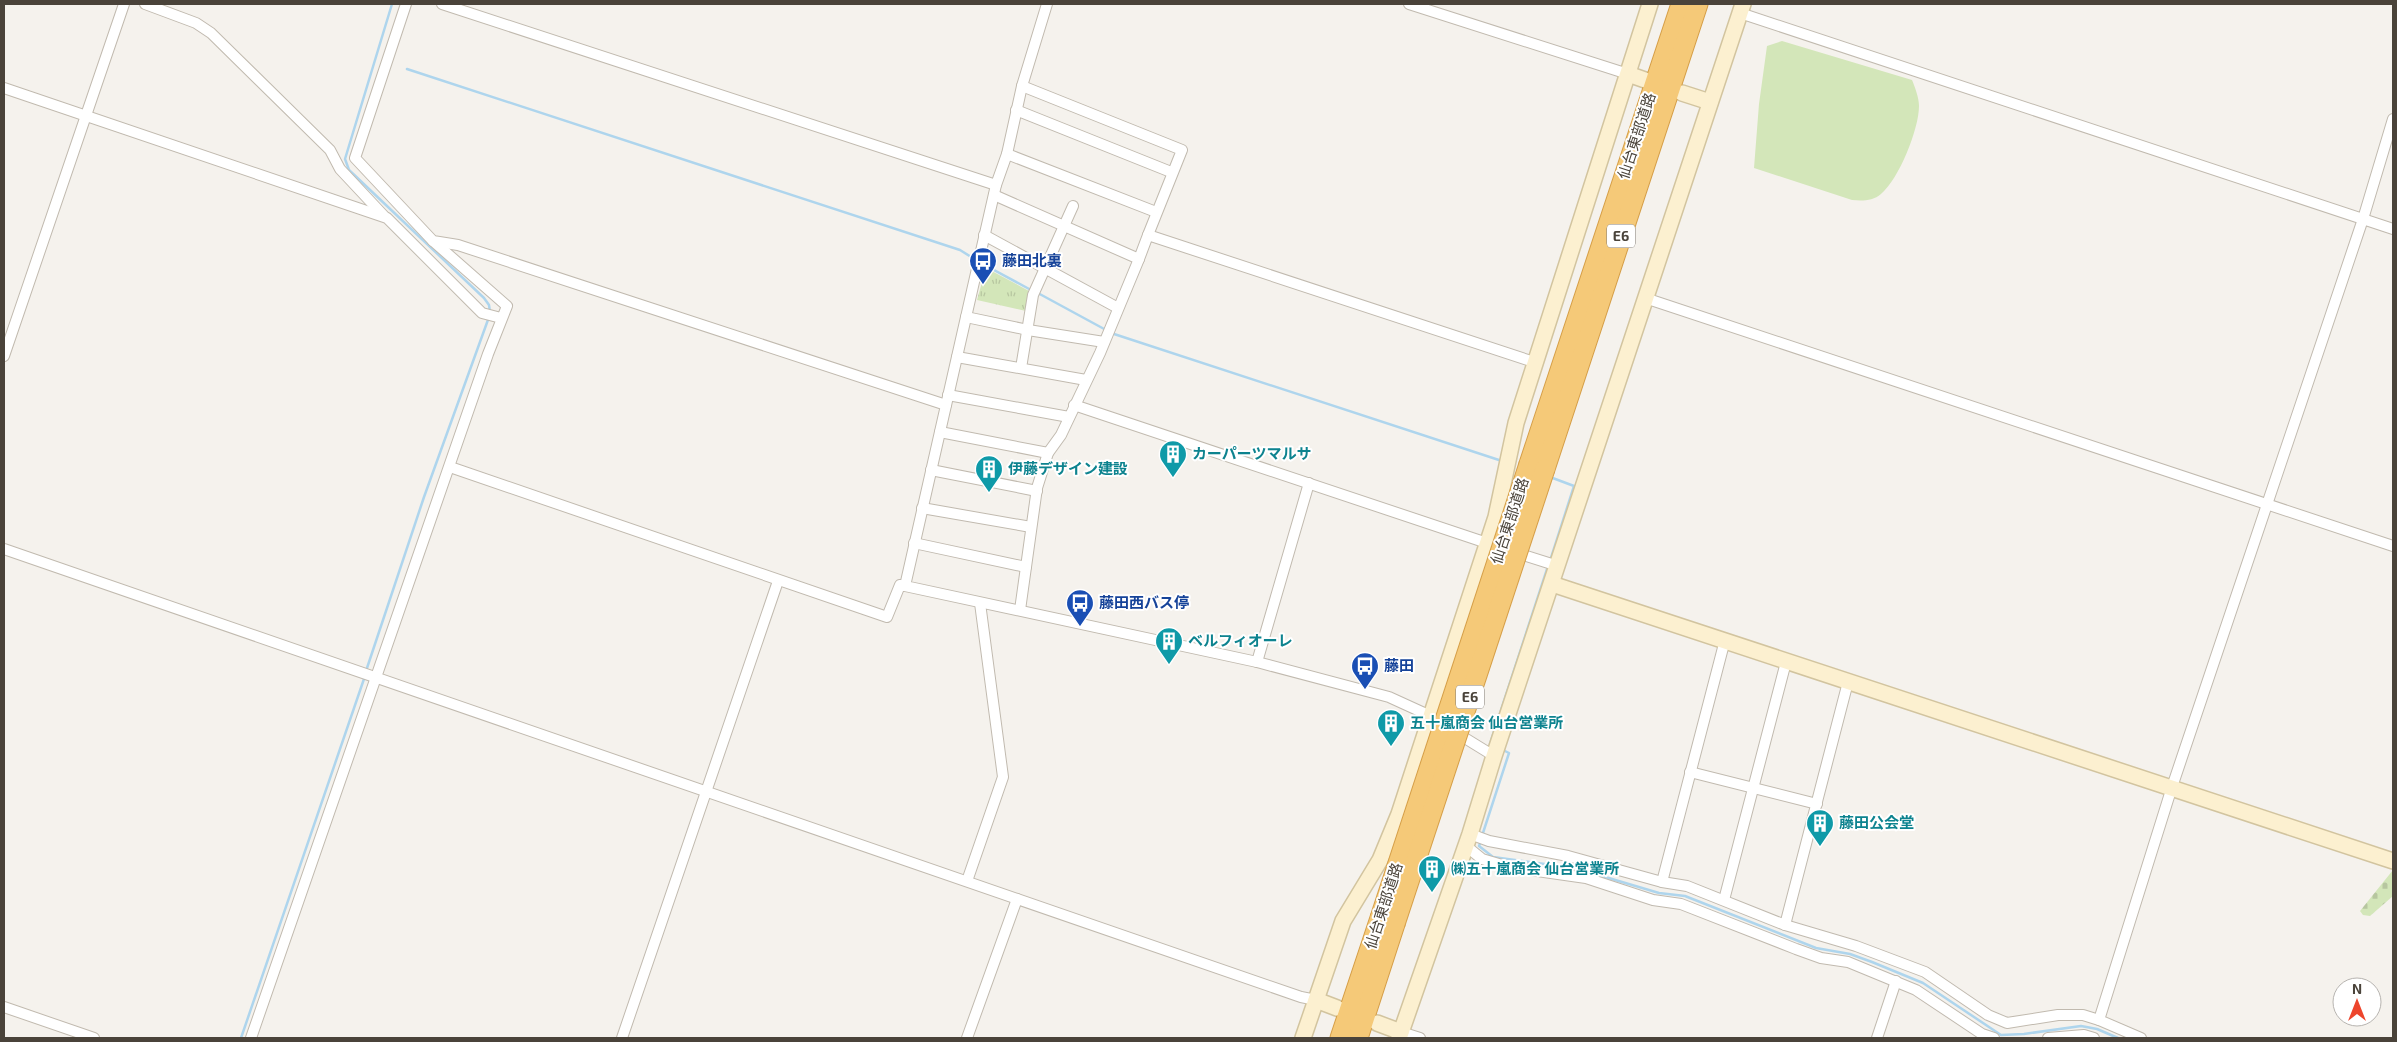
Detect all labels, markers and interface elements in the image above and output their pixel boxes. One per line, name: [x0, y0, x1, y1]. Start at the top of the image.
street label: 仙台東部道路: [1614, 90, 1659, 181]
road number: E6: [1607, 225, 1635, 248]
bus stop icon: 藤田北裏: [968, 246, 998, 285]
place label: 藤田北裏: [1002, 251, 1062, 269]
building icon: カーパーツマルサ: [1158, 439, 1188, 478]
place label: カーパーツマルサ: [1192, 444, 1312, 462]
building icon: 伊藤デザイン建設: [974, 454, 1004, 493]
place label: 伊藤デザイン建設: [1008, 459, 1128, 477]
street label: 仙台東部道路: [1487, 475, 1532, 566]
bus stop icon: 藤田西バス停: [1065, 588, 1095, 627]
place label: 藤田西バス停: [1099, 593, 1189, 611]
building icon: ベルフィオーレ: [1154, 626, 1184, 665]
place label: ベルフィオーレ: [1188, 631, 1293, 649]
bus stop icon: 藤田: [1350, 651, 1380, 690]
place label: 藤田: [1384, 656, 1414, 674]
road number: E6: [1456, 686, 1484, 709]
building icon: 五十嵐商会 仙台営業所: [1376, 708, 1406, 747]
place label: 五十嵐商会 仙台営業所: [1410, 713, 1563, 731]
building icon: 藤田公会堂: [1805, 808, 1835, 847]
place label: 藤田公会堂: [1839, 813, 1914, 831]
building icon: ㈱五十嵐商会 仙台営業所: [1417, 854, 1447, 893]
place label: ㈱五十嵐商会 仙台営業所: [1451, 859, 1619, 877]
street label: 仙台東部道路: [1361, 860, 1406, 951]
north arrow: [2332, 977, 2382, 1027]
text: N: [2352, 980, 2362, 997]

